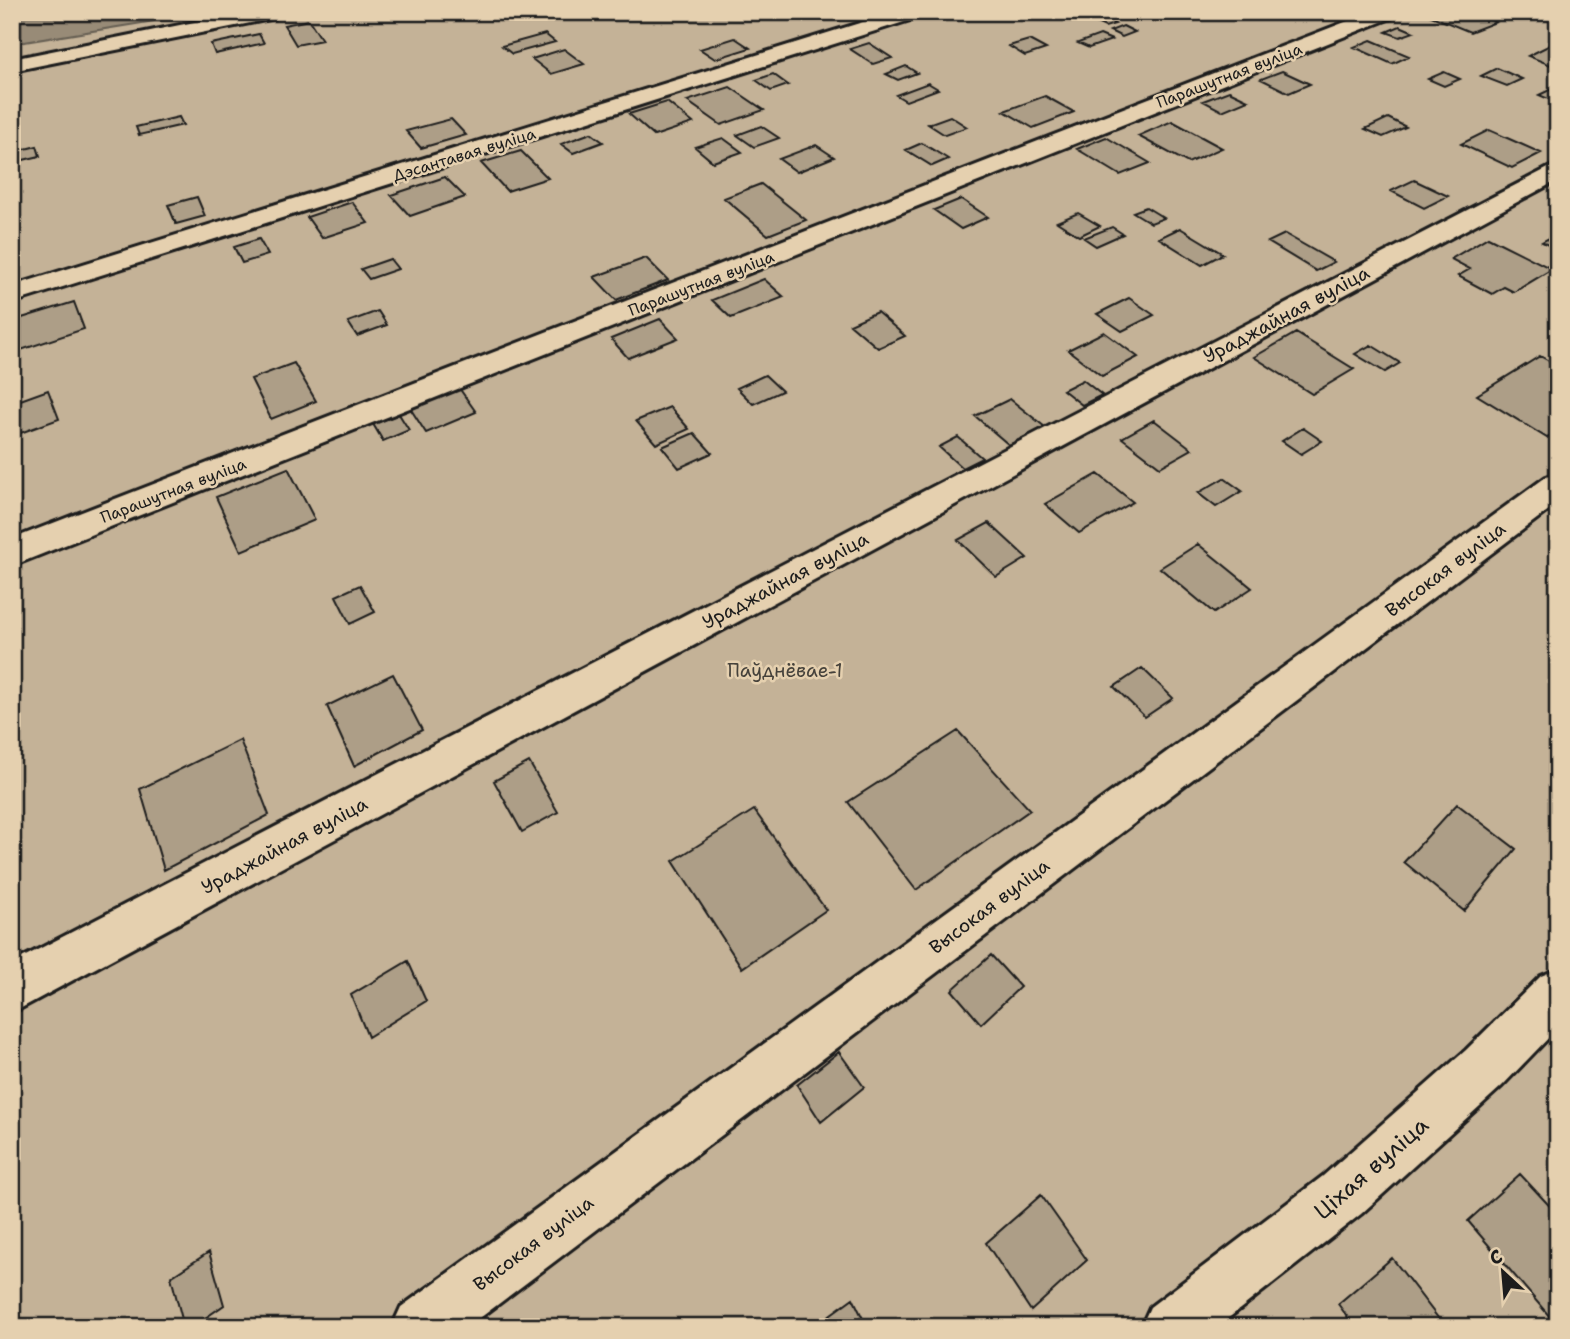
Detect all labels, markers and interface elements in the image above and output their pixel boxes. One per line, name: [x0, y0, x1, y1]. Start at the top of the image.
street label: Парашутная вуліца: [1153, 38, 1305, 113]
street label: Дэсантавая вуліца: [390, 123, 538, 186]
street label: Парашутная вуліца: [625, 246, 777, 321]
street label: Ураджайная вуліца: [1199, 260, 1374, 369]
street label: Парашутная вуліца: [97, 453, 249, 528]
street label: Высокая вуліца: [1380, 516, 1511, 623]
street label: Ураджайная вуліца: [698, 526, 873, 635]
park label: Паўднёвае-1: [727, 658, 843, 683]
street label: Ураджайная вуліца: [197, 791, 372, 900]
street label: Высокая вуліца: [924, 853, 1055, 960]
street label: Ціхая вуліца: [1307, 1110, 1435, 1226]
street label: Высокая вуліца: [468, 1190, 599, 1297]
north arrow: [1468, 1238, 1538, 1308]
text: С: [1485, 1243, 1506, 1271]

